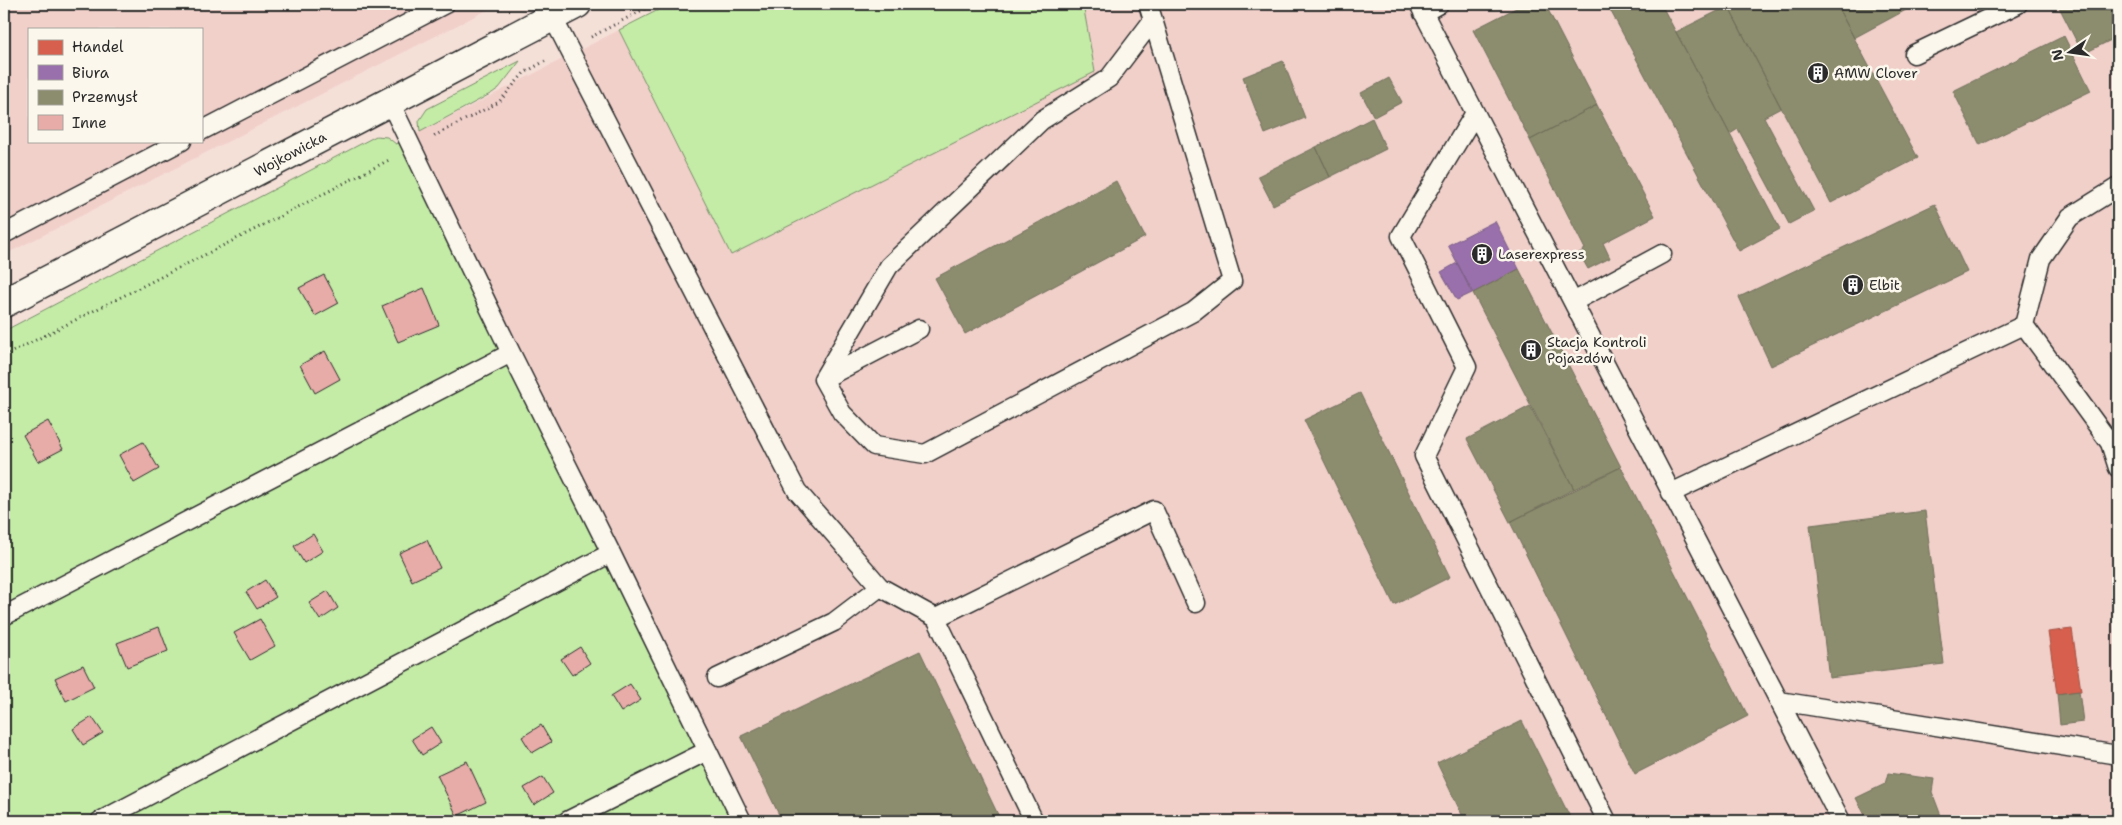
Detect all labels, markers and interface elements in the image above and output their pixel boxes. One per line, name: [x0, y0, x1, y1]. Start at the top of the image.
legend: [28, 28, 202, 142]
north arrow: [2044, 28, 2094, 78]
text: Handel: [72, 37, 124, 57]
text: N: [2047, 47, 2067, 62]
building icon: AMW Clover: [1806, 61, 1830, 85]
text: Biura: [72, 63, 110, 83]
place label: AMW Clover: [1834, 64, 1918, 82]
text: Przemysł: [72, 87, 138, 107]
text: Inne: [72, 113, 107, 133]
street label: Wojkowicka: [251, 127, 330, 181]
building icon: Laserexpress: [1470, 242, 1494, 266]
place label: Laserexpress: [1498, 245, 1585, 263]
building icon: Elbit: [1841, 273, 1865, 297]
place label: Elbit: [1869, 276, 1900, 294]
place label: Stacja Kontroli Pojazdów: [1547, 333, 1647, 367]
building icon: Stacja Kontroli Pojazdów: [1519, 338, 1543, 362]

